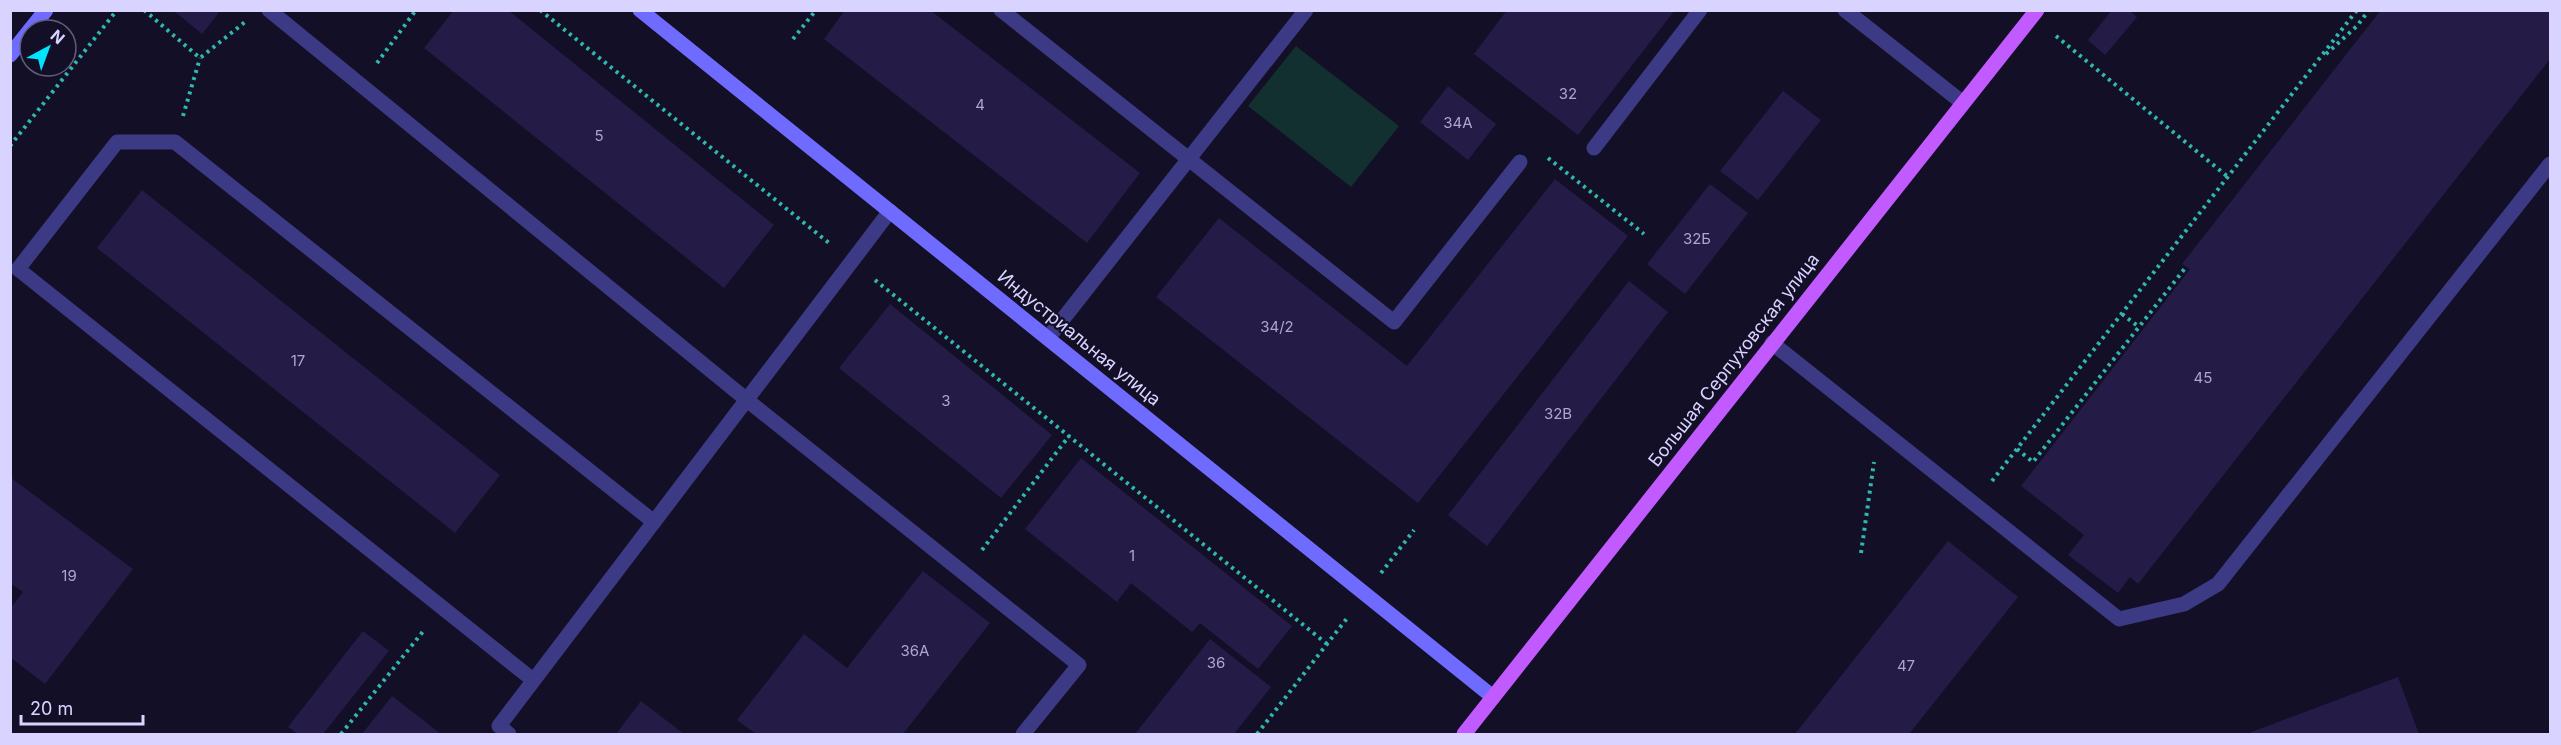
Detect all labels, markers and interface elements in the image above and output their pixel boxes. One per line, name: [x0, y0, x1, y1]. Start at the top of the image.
north arrow: [18, 18, 78, 78]
text: N: [47, 25, 69, 48]
house number: 32: [1559, 84, 1577, 103]
house number: 4: [975, 95, 985, 114]
house number: 34А: [1443, 113, 1473, 132]
house number: 5: [594, 126, 604, 145]
house number: 32Б: [1683, 229, 1711, 248]
street label: Большая Серпуховская улица: [1644, 249, 1823, 470]
street label: Индустриальная улица: [994, 265, 1165, 410]
house number: 34/2: [1260, 317, 1294, 336]
house number: 17: [291, 351, 305, 370]
house number: 45: [2194, 368, 2212, 387]
house number: 3: [941, 391, 951, 410]
house number: 32В: [1544, 404, 1572, 423]
house number: 1: [1129, 546, 1135, 565]
house number: 19: [61, 566, 77, 585]
house number: 36А: [901, 641, 929, 660]
house number: 36: [1207, 653, 1225, 672]
house number: 47: [1897, 656, 1915, 675]
scale bar: [21, 688, 142, 726]
text: 20 m: [30, 698, 73, 719]

